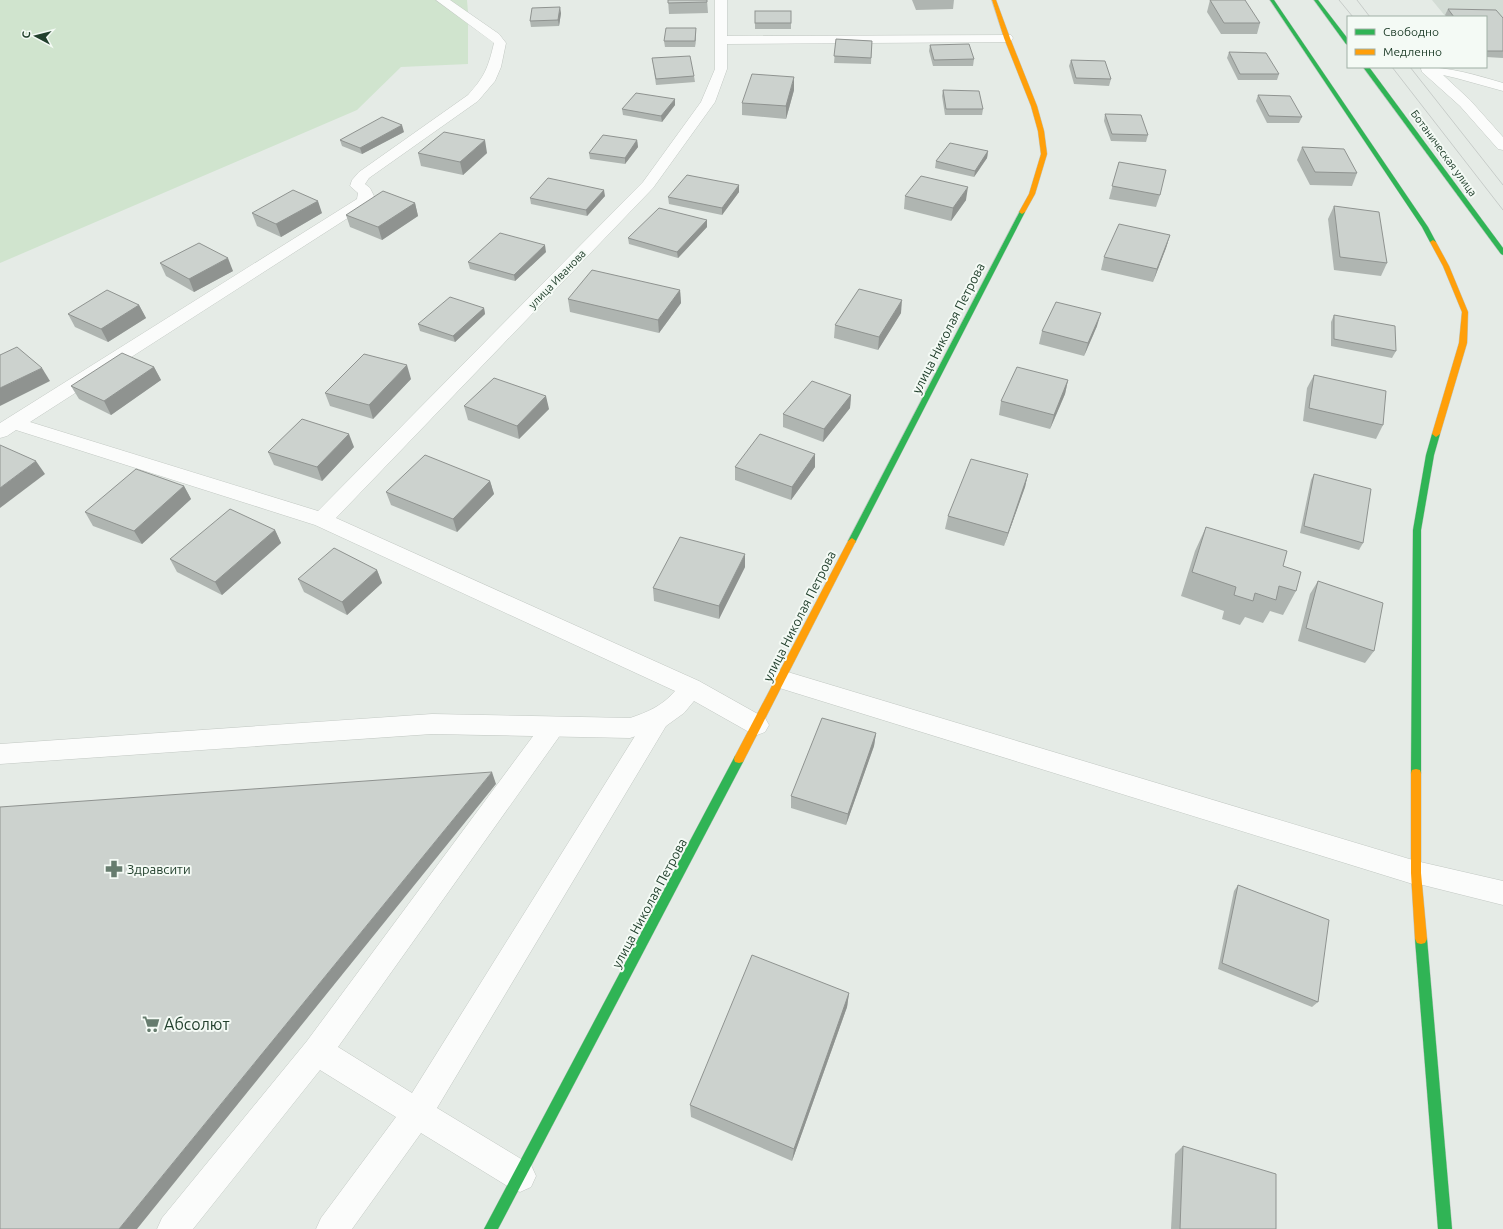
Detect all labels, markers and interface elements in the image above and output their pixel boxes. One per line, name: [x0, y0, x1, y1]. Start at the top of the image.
north arrow: [16, 16, 56, 56]
legend: [1347, 16, 1487, 68]
text: Свободно: [1383, 25, 1439, 38]
text: С: [20, 31, 32, 39]
text: Медленно: [1383, 45, 1442, 58]
street label: Ботаническая улица: [1409, 108, 1479, 198]
street label: улица Иванова: [526, 247, 588, 311]
street label: улица Николая Петрова: [909, 260, 987, 396]
street label: улица Николая Петрова: [760, 548, 838, 684]
street label: улица Николая Петрова: [609, 836, 689, 970]
pharmacy icon: Здравсити: [104, 859, 124, 879]
place label: Здравсити: [127, 862, 191, 876]
supermarket icon: Абсолют: [141, 1014, 161, 1034]
place label: Абсолют: [164, 1015, 230, 1033]

